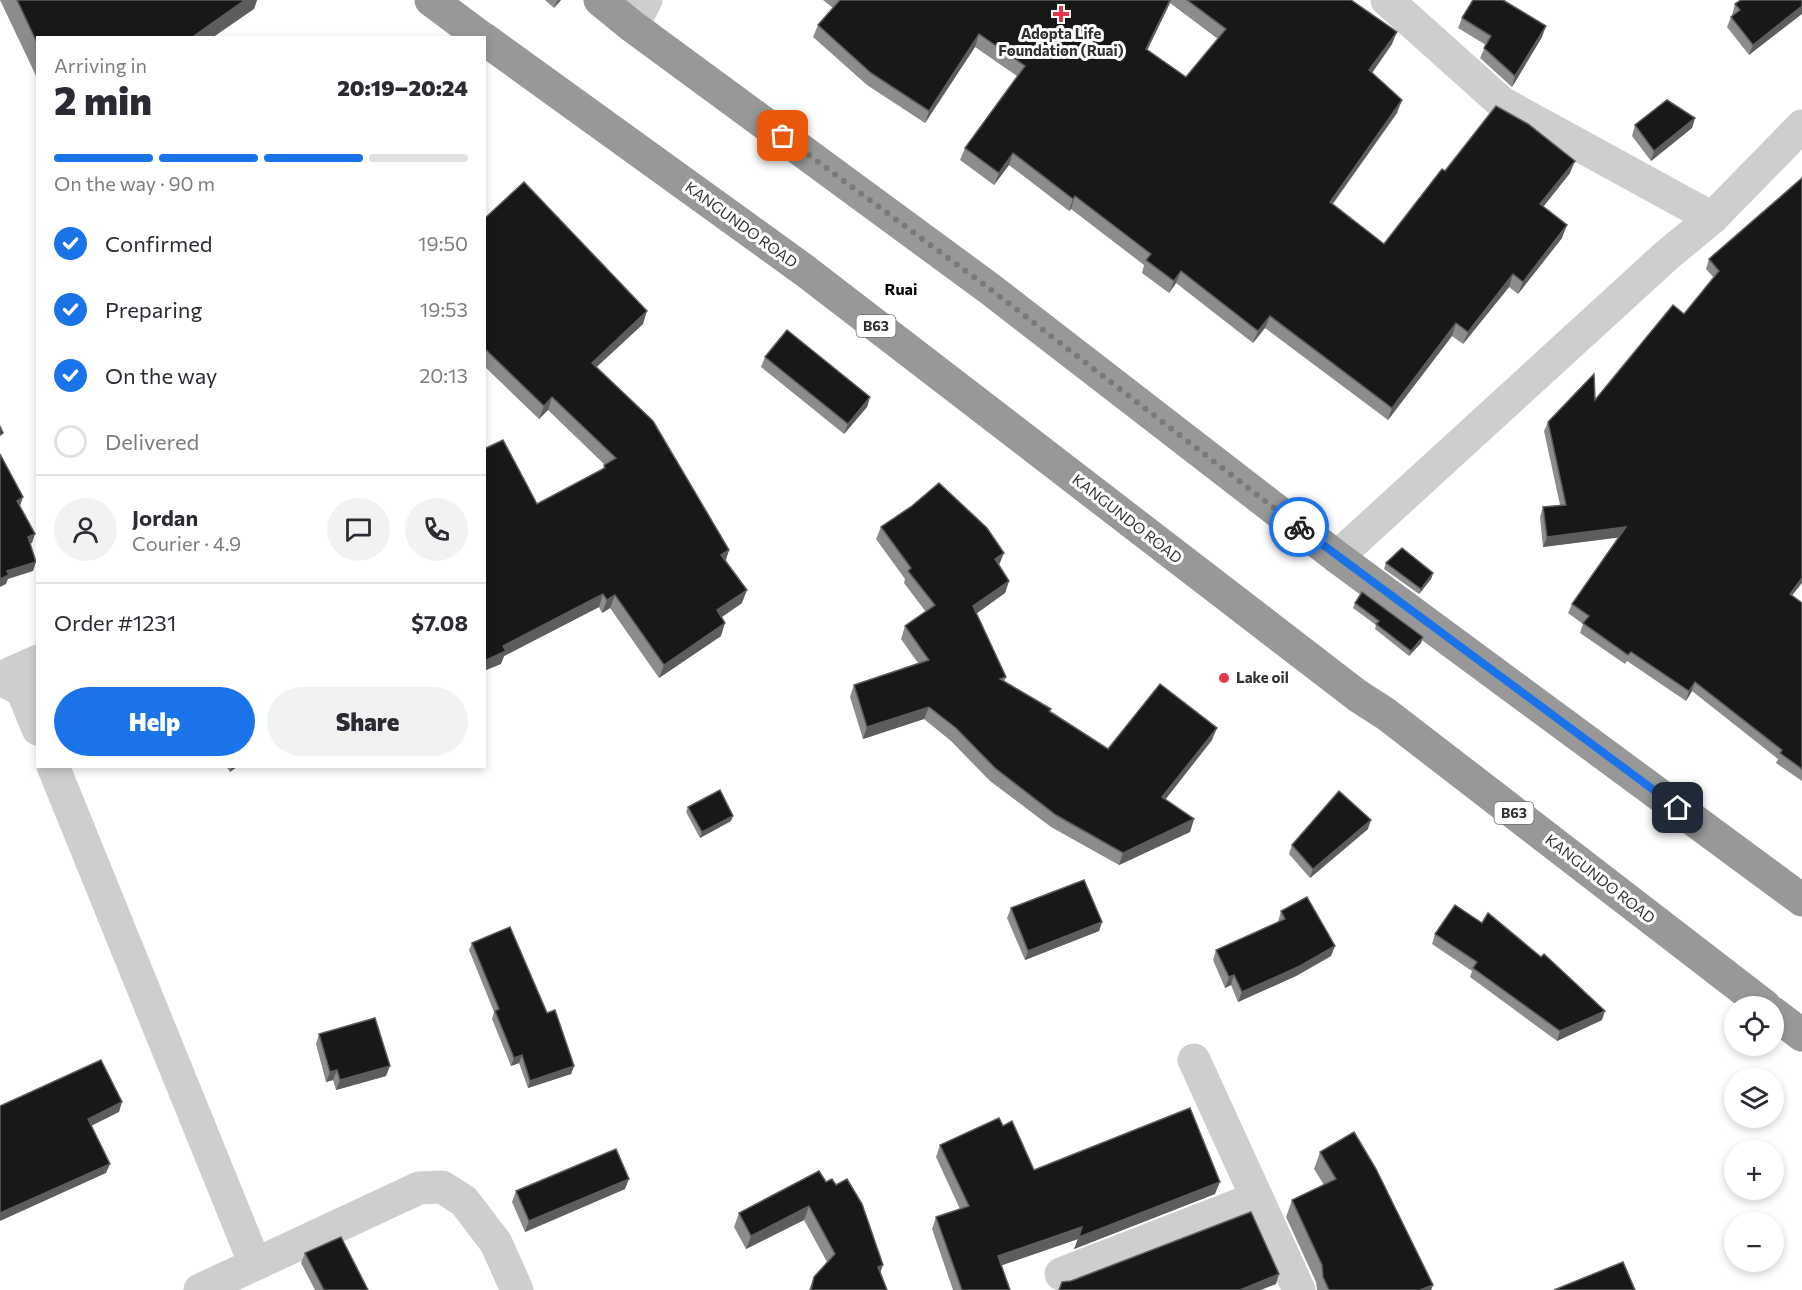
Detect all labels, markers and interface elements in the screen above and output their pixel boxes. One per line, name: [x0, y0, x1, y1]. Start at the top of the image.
marker: Adopta Life Foundation (Ruai): [1052, 5, 1070, 23]
place label: Adopta Life Foundation (Ruai): [998, 24, 1124, 59]
text: Arriving in: [54, 53, 147, 77]
text: 20:19–20:24: [337, 74, 468, 101]
text: 2 min: [54, 75, 152, 123]
pin: [757, 110, 808, 161]
icon: bag: [766, 119, 799, 152]
text: On the way · 90 m: [54, 171, 215, 195]
street label: KANGUNDO ROAD: [682, 177, 801, 271]
icon: check: [54, 227, 87, 260]
text: Confirmed: [105, 230, 212, 257]
text: 19:50: [418, 231, 468, 255]
district label: Ruai: [885, 279, 917, 298]
icon: check: [54, 293, 87, 326]
text: Preparing: [105, 296, 202, 323]
text: 19:53: [420, 297, 468, 321]
road number: B63: [856, 315, 896, 337]
icon: check: [54, 359, 87, 392]
text: On the way: [105, 362, 217, 389]
text: 20:13: [419, 363, 468, 387]
text: Delivered: [105, 428, 199, 455]
street label: KANGUNDO ROAD: [1069, 470, 1186, 567]
courier: [1269, 497, 1329, 557]
button: person: [54, 498, 117, 561]
button: chat: [327, 498, 390, 561]
button: phone: [405, 498, 468, 561]
text: Jordan: [132, 504, 198, 531]
icon: bike: [1283, 511, 1316, 544]
text: Courier · 4.9: [132, 531, 241, 555]
text: Order #1231: [54, 609, 176, 636]
text: $7.08: [411, 609, 468, 636]
place label: Lake oil: [1236, 668, 1289, 686]
marker: Lake oil: [1217, 671, 1231, 685]
button: Help: [54, 687, 255, 756]
button: Share: [267, 687, 468, 756]
pin: [1652, 782, 1703, 833]
icon: home: [1661, 791, 1694, 824]
road number: B63: [1494, 802, 1534, 824]
street label: KANGUNDO ROAD: [1542, 830, 1659, 927]
map controls: [1724, 996, 1784, 1272]
button: locate: [1724, 996, 1784, 1056]
button: layers: [1724, 1068, 1784, 1128]
button: +: [1724, 1140, 1784, 1200]
button: −: [1724, 1212, 1784, 1272]

